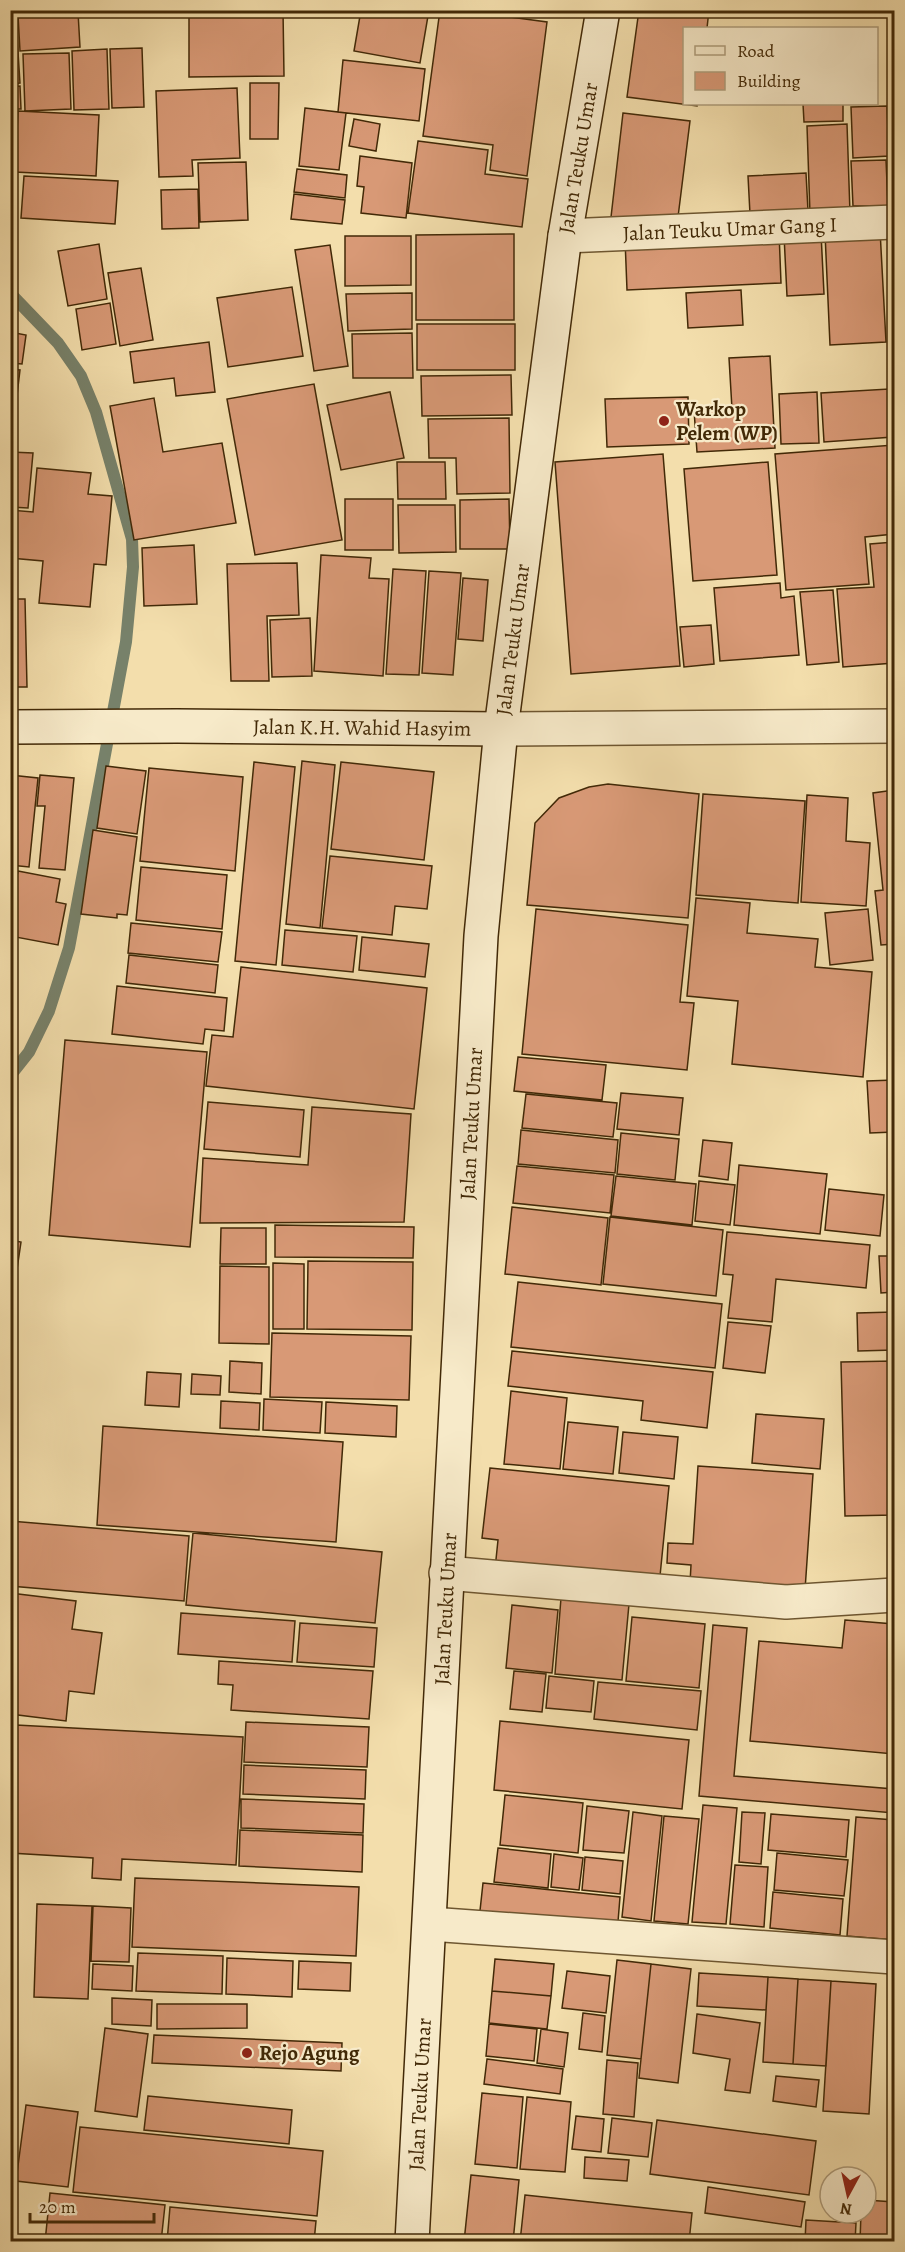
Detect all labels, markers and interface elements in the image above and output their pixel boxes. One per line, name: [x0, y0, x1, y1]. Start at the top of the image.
legend: [683, 27, 878, 105]
text: Road: [737, 39, 775, 63]
text: Building: [737, 69, 801, 93]
street label: Jalan Teuku Umar: [552, 80, 605, 236]
street label: Jalan Teuku Umar Gang I: [622, 210, 838, 248]
place label: Warkop Pelem (WP): [675, 395, 778, 447]
marker: Warkop Pelem (WP): [657, 414, 671, 428]
street label: Jalan Teuku Umar: [489, 562, 536, 717]
street label: Jalan K.H. Wahid Hasyim: [253, 713, 471, 743]
street label: Jalan Teuku Umar: [453, 1046, 489, 1201]
street label: Jalan Teuku Umar: [427, 1532, 463, 1686]
street label: Jalan Teuku Umar: [402, 2017, 438, 2171]
place label: Rejo Agung: [259, 2039, 360, 2067]
marker: Rejo Agung: [240, 2046, 254, 2060]
north arrow: [818, 2165, 878, 2225]
scale bar: [30, 2186, 154, 2224]
text: 20 m: [39, 2195, 76, 2219]
text: N: [838, 2197, 853, 2221]

